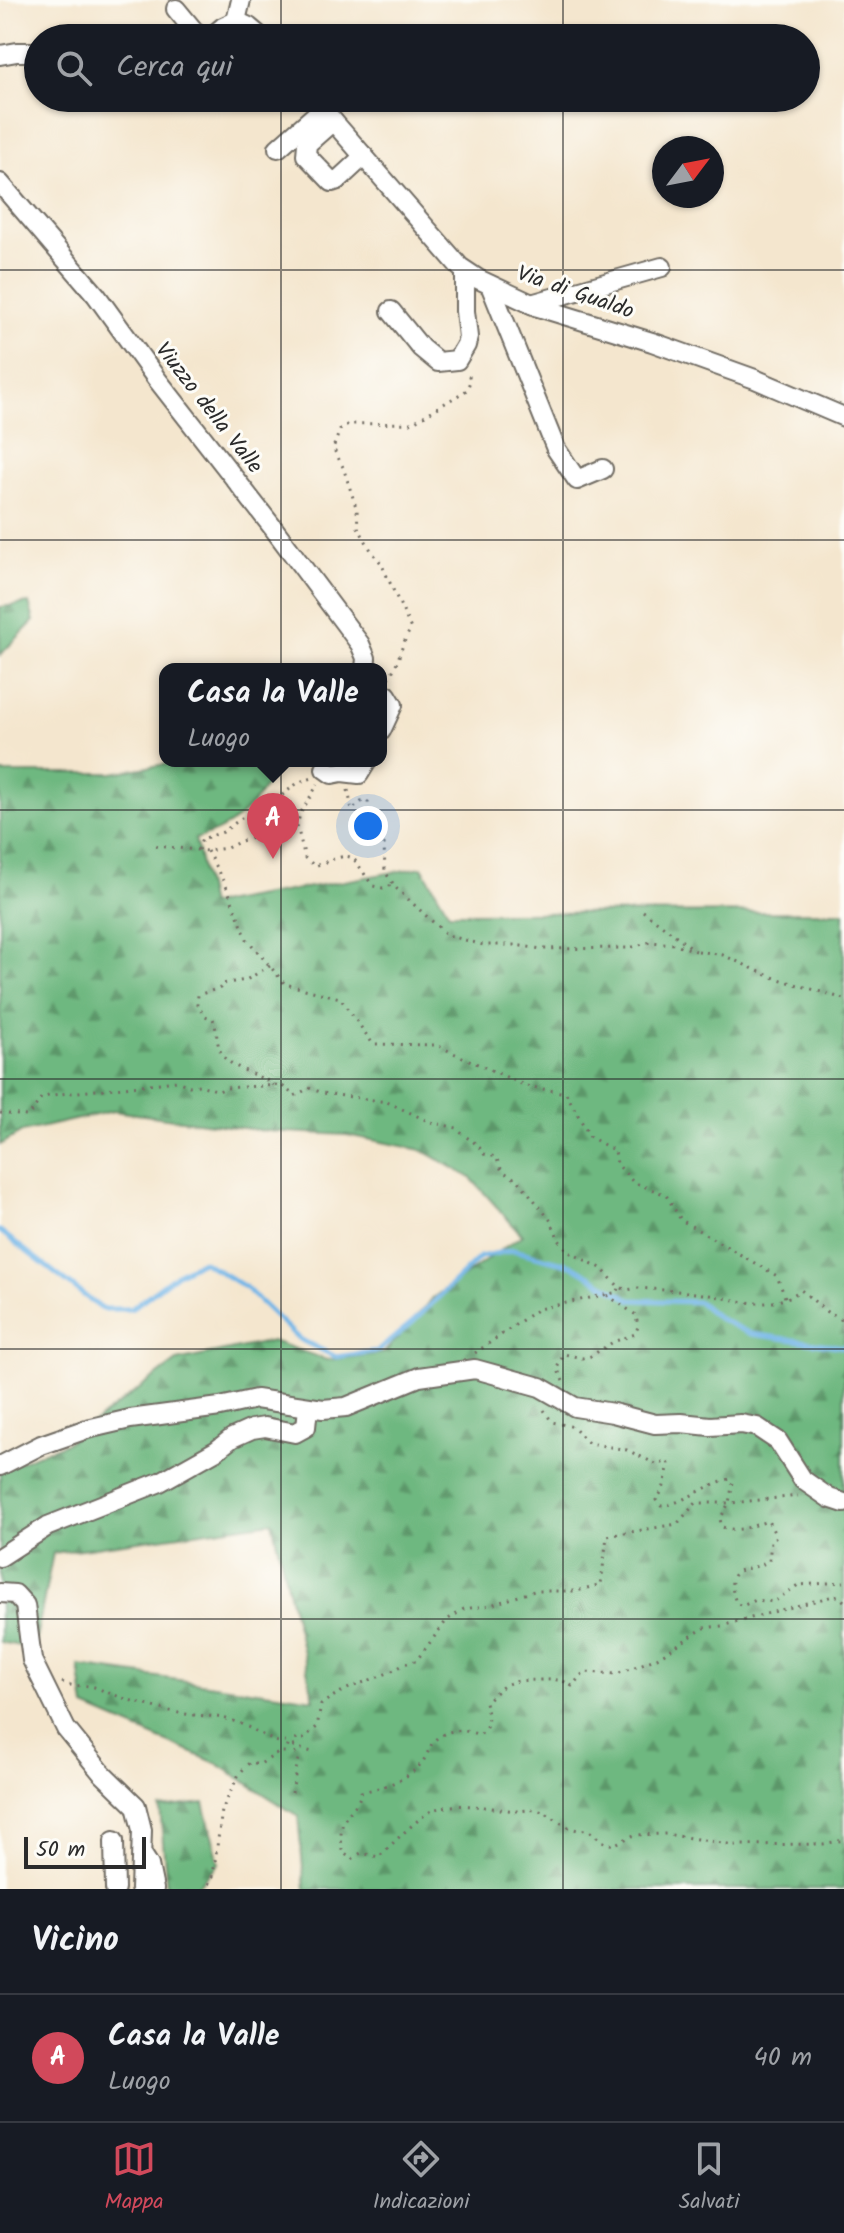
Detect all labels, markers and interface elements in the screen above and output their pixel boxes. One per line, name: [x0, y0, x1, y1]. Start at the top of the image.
search box: [24, 24, 820, 112]
text: Cerca qui: [116, 44, 233, 92]
icon: search: [52, 46, 96, 90]
north arrow: [652, 136, 724, 208]
street label: Via di Gualdo: [512, 257, 638, 330]
street label: Viuzzo della Valle: [145, 335, 271, 482]
popup: [159, 663, 387, 767]
text: Casa la Valle: [187, 670, 359, 718]
text: Luogo: [187, 718, 250, 760]
pin: A: [247, 793, 299, 859]
your location: [348, 806, 388, 846]
scale bar: [24, 1833, 146, 1869]
text: 50 m: [36, 1833, 85, 1868]
text: Vicino: [32, 1914, 119, 1968]
text: Casa la Valle: [108, 2013, 279, 2061]
text: A: [50, 2037, 66, 2079]
text: 40 m: [754, 2037, 812, 2079]
text: Luogo: [108, 2061, 171, 2103]
tab: Mappa: [105, 2137, 164, 2220]
tab: Indicazioni: [373, 2137, 469, 2220]
tab: Salvati: [679, 2137, 739, 2220]

